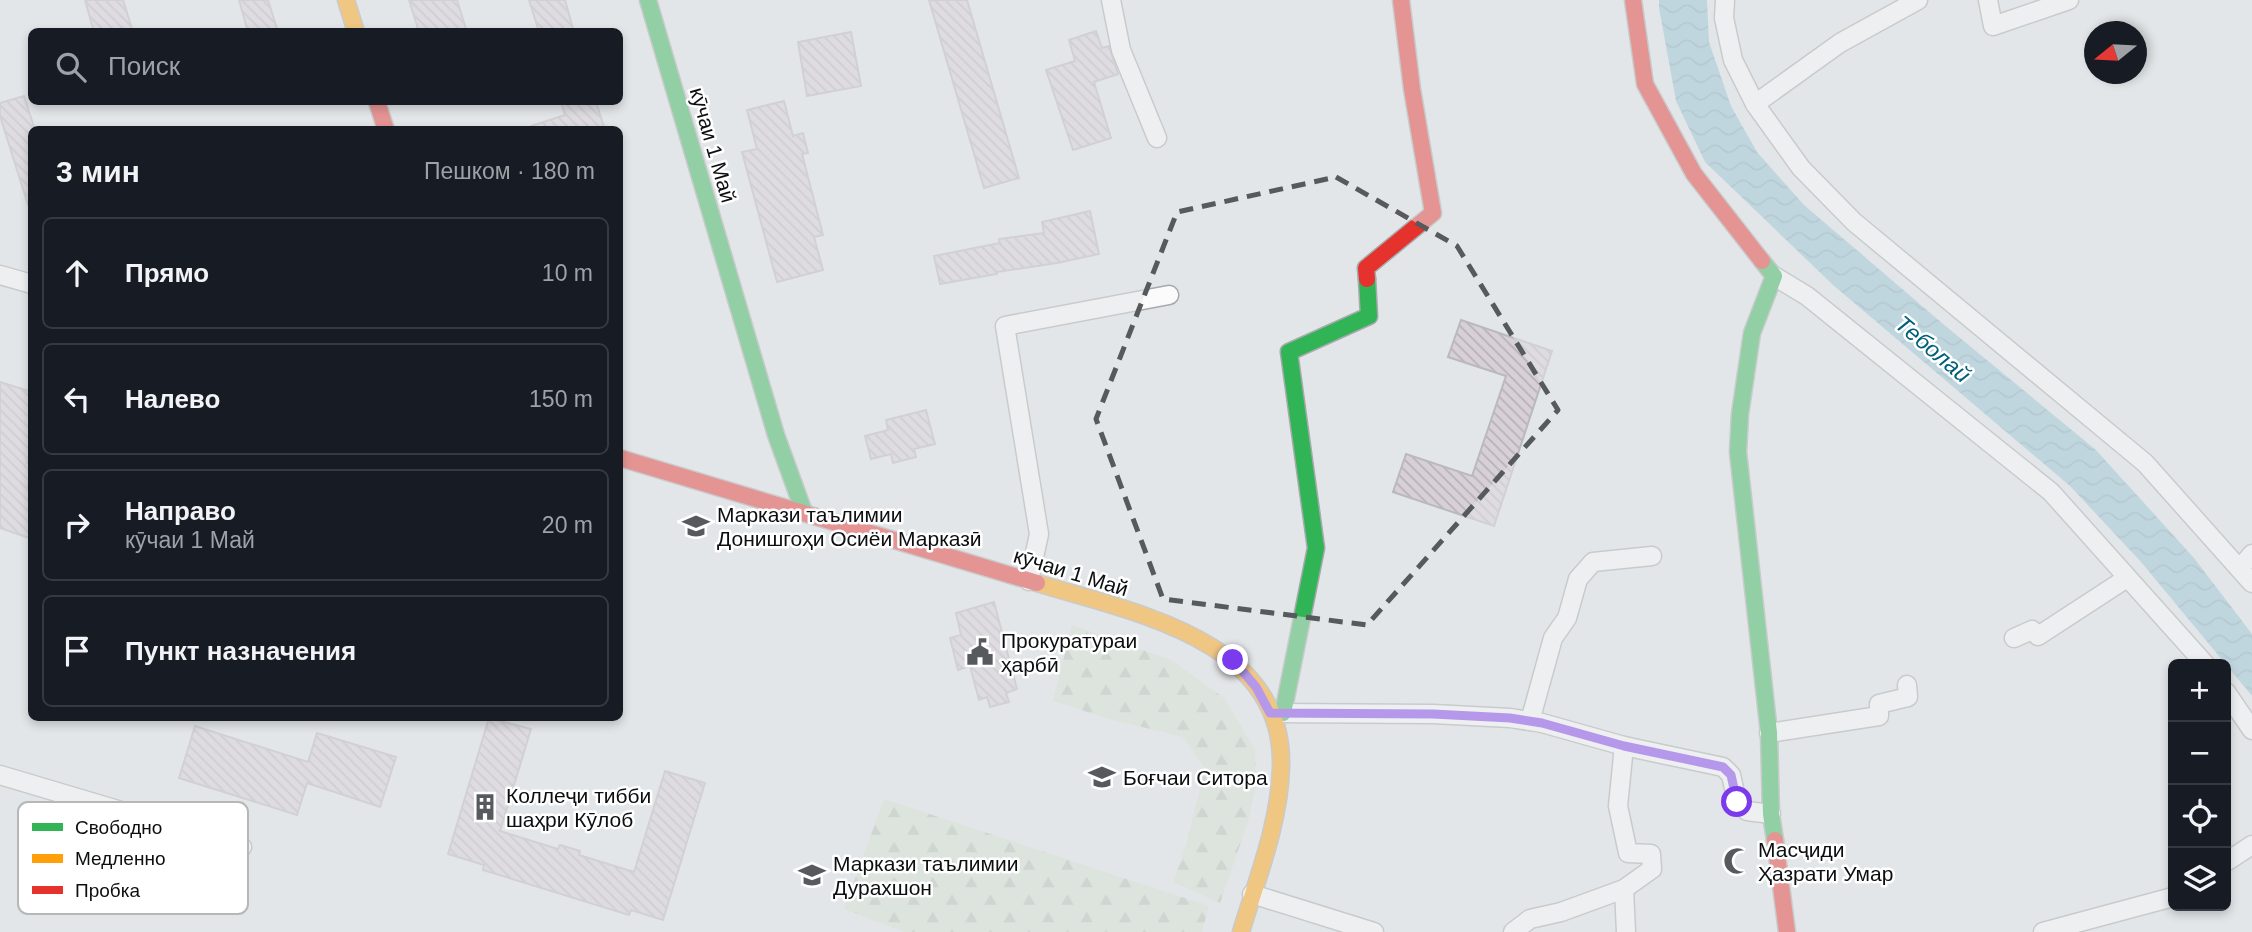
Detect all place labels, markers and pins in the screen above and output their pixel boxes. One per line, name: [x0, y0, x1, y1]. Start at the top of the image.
place label: Маркази таълимии Донишгоҳи Осиёи Марказӣ: [717, 503, 982, 550]
school or university icon: Маркази таълимии Донишгоҳи Осиёи Марказӣ: [681, 511, 711, 541]
place label: Прокуратураи ҳарбӣ: [1001, 629, 1137, 676]
public building icon: Прокуратураи ҳарбӣ: [965, 637, 995, 667]
school or university icon: Боғчаи Ситора: [1087, 762, 1117, 792]
place label: Боғчаи Ситора: [1123, 766, 1268, 789]
place label: Коллеҷи тибби шаҳри Кӯлоб: [506, 784, 651, 831]
building icon: Коллеҷи тибби шаҳри Кӯлоб: [470, 792, 500, 822]
place label: Масҷиди Ҳазрати Умар: [1758, 838, 1893, 885]
mosque icon: Масҷиди Ҳазрати Умар: [1722, 846, 1752, 876]
place label: Маркази таълимии Дурахшон: [833, 852, 1018, 899]
school or university icon: Маркази таълимии Дурахшон: [797, 860, 827, 890]

